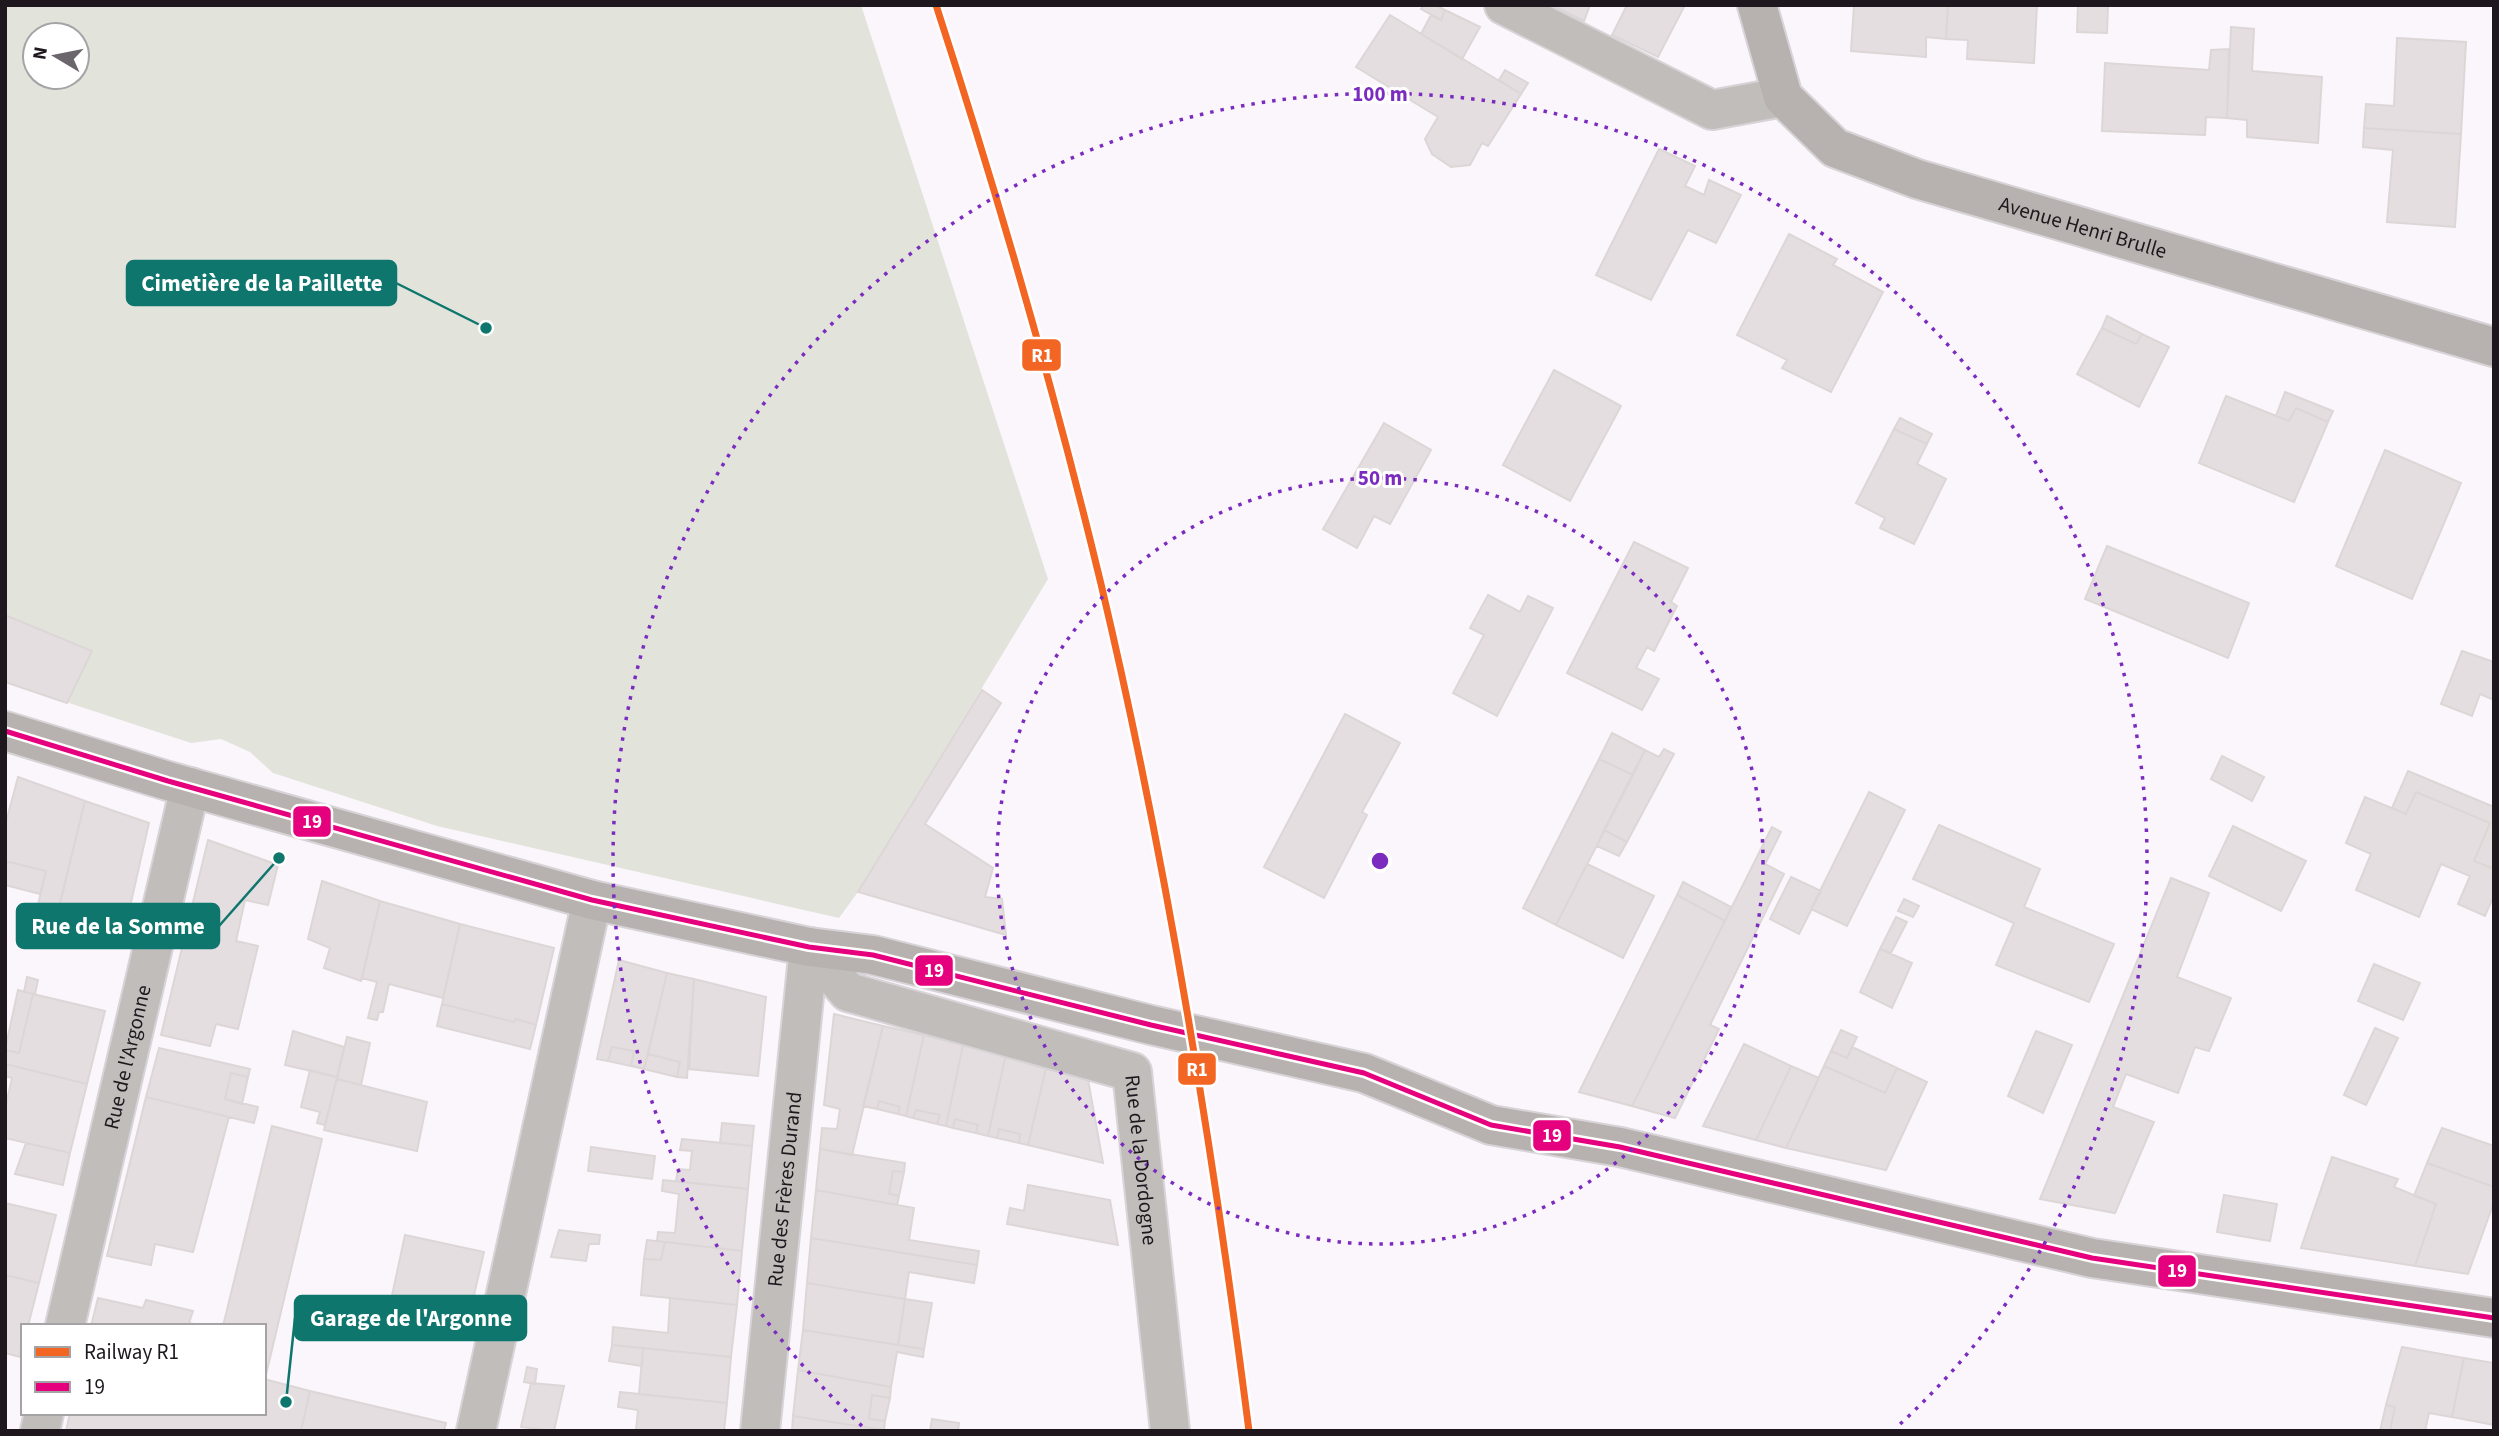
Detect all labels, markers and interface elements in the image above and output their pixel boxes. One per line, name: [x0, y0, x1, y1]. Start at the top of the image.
north arrow: [21, 21, 91, 91]
text: N: [26, 45, 55, 62]
text: 100 m: [1352, 79, 1408, 109]
street label: Avenue Henri Brulle: [1996, 189, 2170, 266]
callout: Cimetière de la Paillette: [127, 261, 396, 305]
text: Cimetière de la Paillette: [141, 267, 383, 300]
line badge: R1: [1021, 338, 1062, 372]
text: R1: [1031, 343, 1053, 370]
text: 50 m: [1358, 463, 1402, 493]
line badge: 19: [292, 805, 332, 838]
text: 19: [302, 809, 322, 836]
centre of rings: [1368, 849, 1392, 873]
callout: Rue de la Somme: [17, 904, 219, 948]
text: Rue de la Somme: [31, 910, 205, 943]
line badge: 19: [914, 954, 954, 987]
text: 19: [924, 958, 944, 985]
street label: Rue de l'Argonne: [96, 982, 159, 1132]
line badge: R1: [1177, 1052, 1217, 1086]
text: R1: [1186, 1057, 1208, 1084]
street label: Rue de la Dordogne: [1117, 1073, 1165, 1247]
street label: Rue des Frères Durand: [760, 1090, 809, 1288]
line badge: 19: [1532, 1119, 1572, 1152]
text: 19: [1542, 1123, 1562, 1150]
line badge: 19: [2157, 1254, 2197, 1288]
text: 19: [2167, 1258, 2187, 1285]
callout: Garage de l'Argonne: [295, 1296, 526, 1340]
text: Garage de l'Argonne: [310, 1302, 512, 1335]
legend: [21, 1324, 266, 1415]
text: Railway R1: [84, 1337, 179, 1367]
text: 19: [84, 1372, 105, 1402]

